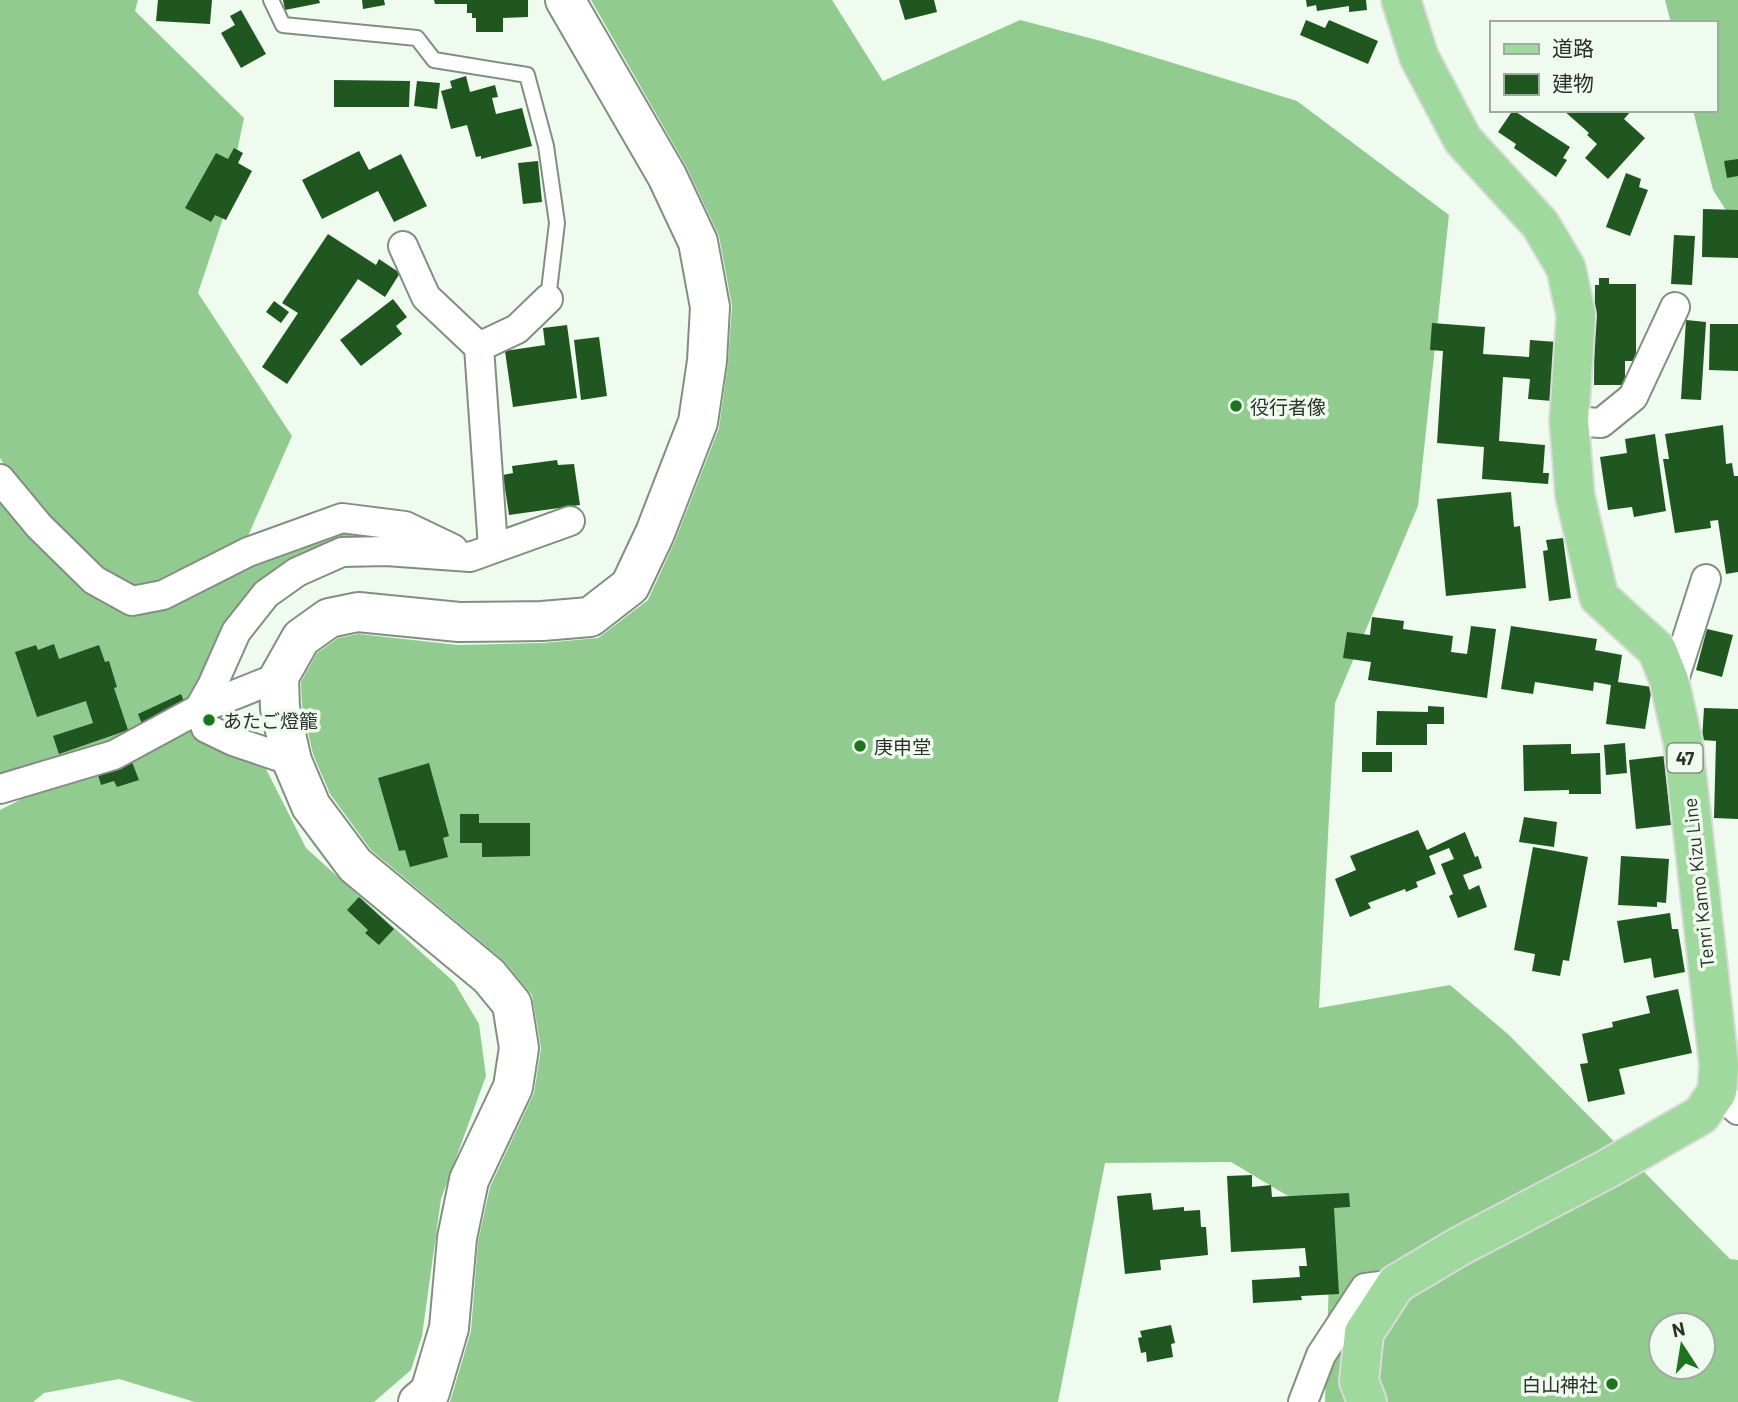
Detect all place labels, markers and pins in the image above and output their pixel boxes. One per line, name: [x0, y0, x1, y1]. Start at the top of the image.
place label: 役行者像: [1250, 395, 1326, 418]
marker: 役行者像: [1228, 398, 1244, 414]
place label: あたご燈籠: [223, 709, 318, 732]
marker: あたご燈籠: [201, 712, 217, 728]
place label: 庚申堂: [874, 735, 931, 758]
marker: 庚申堂: [852, 738, 868, 754]
place label: 白山神社: [1522, 1373, 1598, 1396]
marker: 白山神社: [1604, 1376, 1620, 1392]

